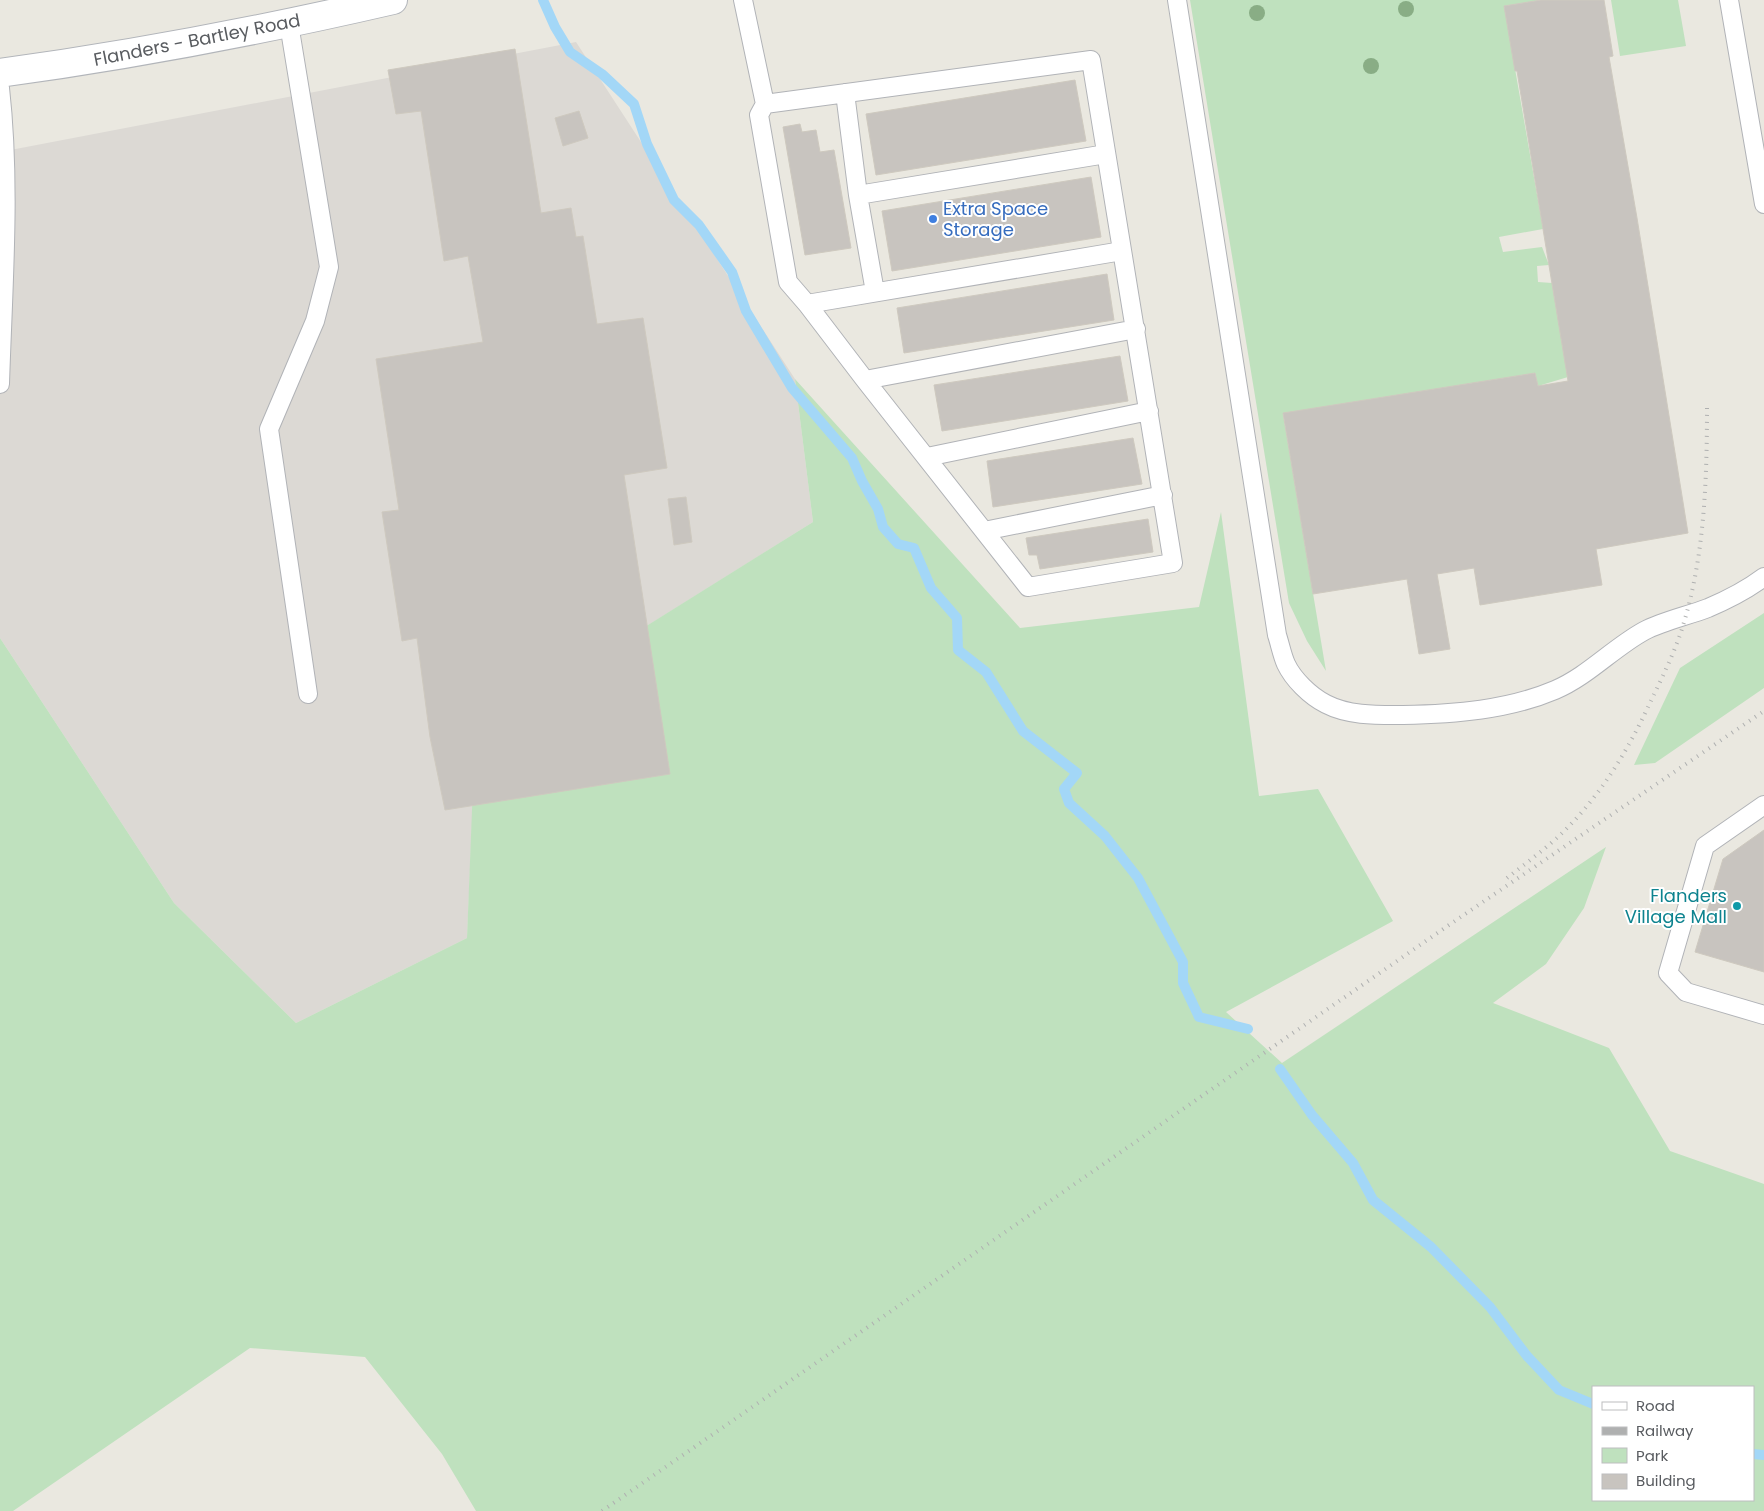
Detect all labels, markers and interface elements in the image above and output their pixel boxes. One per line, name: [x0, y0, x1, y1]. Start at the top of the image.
street label: Flanders - Bartley Road: [91, 7, 302, 72]
place label: Extra Space Storage: [943, 196, 1048, 242]
marker: Extra Space Storage: [927, 213, 939, 225]
place label: Flanders Village Mall: [1625, 883, 1727, 929]
marker: Flanders Village Mall: [1731, 900, 1743, 912]
legend: [1592, 1386, 1754, 1501]
text: Road: [1636, 1395, 1675, 1416]
text: Railway: [1636, 1420, 1694, 1441]
text: Park: [1636, 1445, 1668, 1466]
text: Building: [1636, 1470, 1696, 1491]

